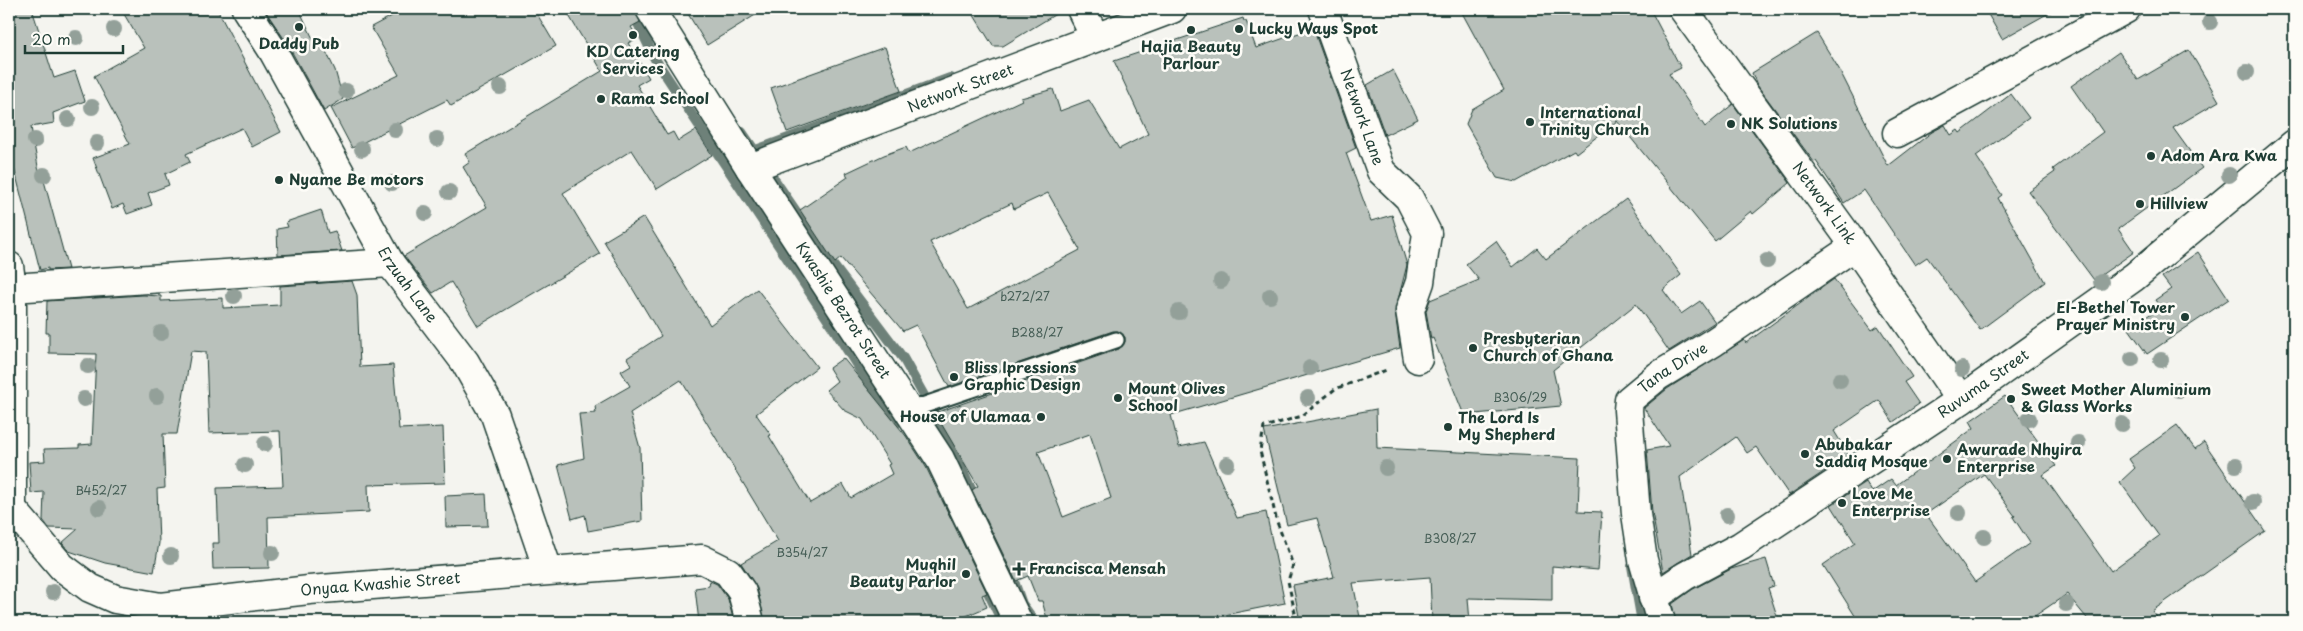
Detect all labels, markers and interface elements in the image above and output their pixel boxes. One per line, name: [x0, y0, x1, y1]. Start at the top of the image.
place label: Lucky Ways Spot: [1249, 16, 1378, 39]
marker: Daddy Pub: [293, 21, 305, 33]
scale bar: [25, 22, 122, 54]
marker: Lucky Ways Spot: [1233, 23, 1245, 35]
marker: Hajia Beauty Parlour: [1185, 24, 1197, 36]
text: 20 m: [32, 27, 71, 50]
marker: KD Catering Services: [627, 29, 639, 41]
place label: Daddy Pub: [259, 31, 339, 54]
place label: Hajia Beauty Parlour: [1141, 34, 1241, 74]
place label: KD Catering Services: [586, 39, 680, 79]
street label: Network Street: [904, 57, 1016, 118]
street label: Network Lane: [1335, 65, 1391, 168]
place label: Rama School: [611, 86, 709, 109]
marker: Rama School: [595, 93, 607, 105]
place label: International Trinity Church: [1540, 100, 1649, 140]
place label: NK Solutions: [1741, 111, 1837, 134]
marker: International Trinity Church: [1524, 116, 1536, 128]
marker: NK Solutions: [1725, 118, 1737, 130]
place label: Adom Ara Kwa: [2161, 143, 2277, 166]
marker: Adom Ara Kwa: [2145, 150, 2157, 162]
street label: Network Link: [1787, 156, 1863, 248]
place label: Nyame Be motors: [289, 167, 424, 190]
marker: Nyame Be motors: [273, 174, 285, 186]
place label: Hillview: [2150, 191, 2208, 214]
marker: Hillview: [2134, 198, 2146, 210]
street label: Kwashie Bezrot Street: [791, 237, 897, 383]
street label: Erzuah Lane: [373, 242, 444, 327]
house number: b272/27: [1000, 287, 1050, 305]
place label: El-Bethel Tower Prayer Ministry: [2056, 295, 2175, 335]
marker: El-Bethel Tower Prayer Ministry: [2179, 311, 2191, 323]
house number: B288/27: [1011, 323, 1063, 341]
place label: Presbyterian Church of Ghana: [1483, 326, 1614, 366]
street label: Tana Drive: [1632, 336, 1711, 398]
marker: Presbyterian Church of Ghana: [1467, 342, 1479, 354]
street label: Ruvuma Street: [1932, 342, 2033, 423]
place label: Bliss Ipressions Graphic Design: [964, 355, 1081, 395]
marker: Bliss Ipressions Graphic Design: [948, 371, 960, 383]
place label: Mount Olives School: [1128, 376, 1225, 416]
place label: Sweet Mother Aluminium & Glass Works: [2021, 377, 2211, 417]
house number: B306/29: [1493, 388, 1547, 406]
marker: Mount Olives School: [1112, 392, 1124, 404]
marker: Sweet Mother Aluminium & Glass Works: [2005, 393, 2017, 405]
place label: House of Ulamaa: [900, 404, 1032, 427]
place label: The Lord Is My Shepherd: [1458, 405, 1555, 445]
marker: House of Ulamaa: [1035, 411, 1047, 423]
marker: The Lord Is My Shepherd: [1442, 421, 1454, 433]
place label: Abubakar Saddiq Mosque: [1815, 432, 1928, 472]
place label: Awurade Nhyira Enterprise: [1956, 437, 2083, 477]
marker: Abubakar Saddiq Mosque: [1799, 448, 1811, 460]
marker: Awurade Nhyira Enterprise: [1941, 453, 1953, 465]
house number: B452/27: [75, 481, 127, 499]
place label: Love Me Enterprise: [1852, 481, 1930, 521]
marker: Love Me Enterprise: [1836, 497, 1848, 509]
house number: B308/27: [1424, 529, 1477, 547]
house number: B354/27: [776, 543, 828, 561]
place label: Muqhil Beauty Parlor: [849, 552, 956, 592]
place label: Francisca Mensah: [1029, 556, 1166, 579]
marker: Francisca Mensah: [1013, 563, 1025, 575]
street label: Onyaa Kwashie Street: [299, 565, 461, 601]
marker: Muqhil Beauty Parlor: [960, 568, 972, 580]

